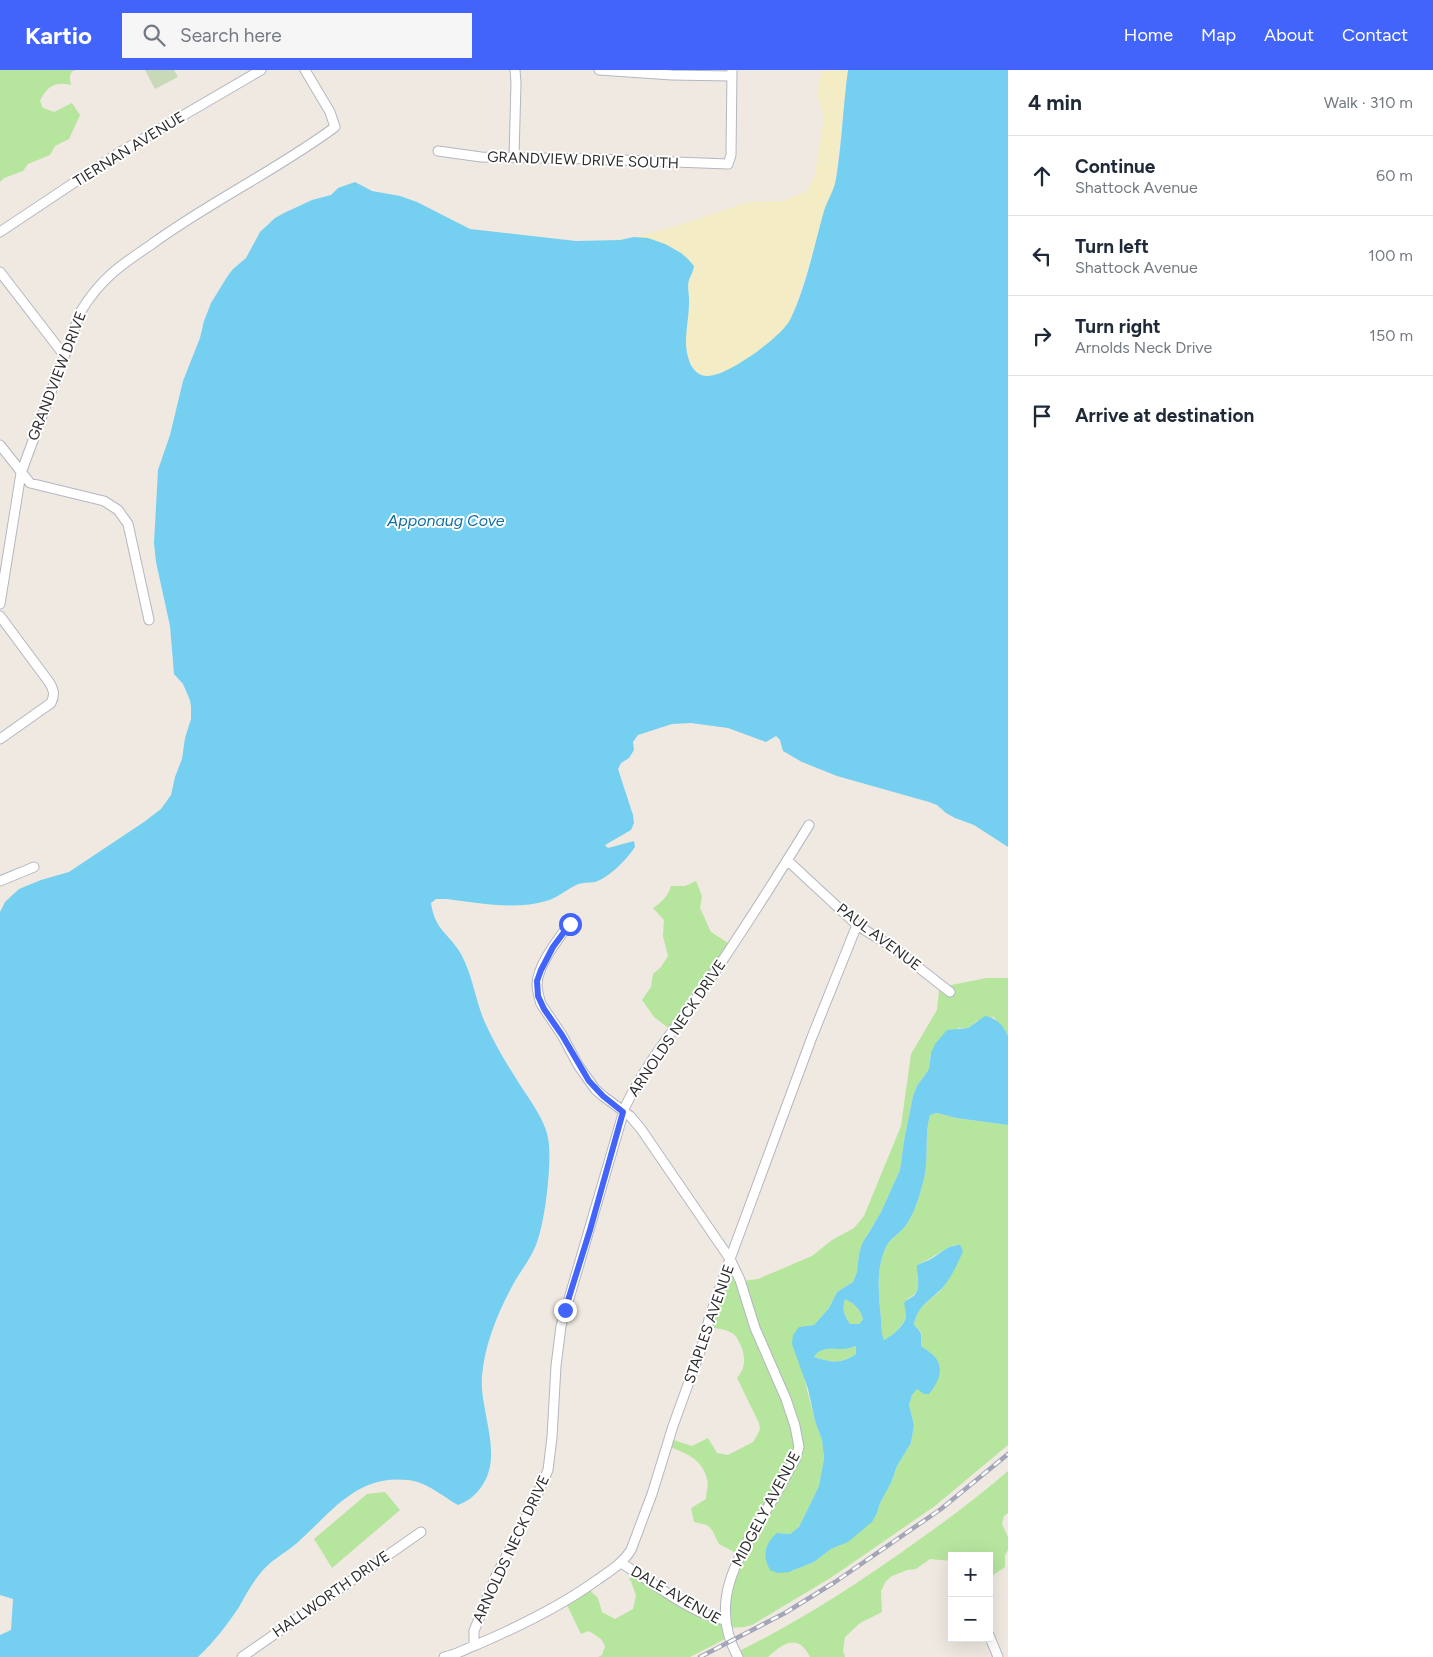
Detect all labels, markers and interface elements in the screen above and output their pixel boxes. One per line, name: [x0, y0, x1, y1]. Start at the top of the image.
search box: [122, 13, 472, 58]
text: Kartio: [25, 21, 92, 50]
icon: search: [140, 21, 168, 49]
text: Search here: [180, 24, 282, 47]
text: Home: [1124, 24, 1173, 46]
text: Map: [1201, 24, 1236, 46]
text: About: [1264, 24, 1314, 46]
text: Contact: [1342, 24, 1408, 46]
text: 4 min: [1028, 90, 1082, 115]
text: Walk · 310 m: [1324, 93, 1413, 112]
street label: TIERNAN AVENUE: [70, 108, 188, 190]
street label: GRANDVIEW DRIVE SOUTH: [487, 148, 679, 172]
text: Continue: [1075, 155, 1155, 178]
icon: ahead: [1028, 162, 1056, 190]
text: 60 m: [1376, 166, 1413, 185]
text: Shattock Avenue: [1075, 178, 1198, 197]
text: Turn left: [1075, 235, 1149, 258]
icon: left: [1028, 242, 1056, 270]
text: 100 m: [1368, 246, 1413, 265]
text: Shattock Avenue: [1075, 258, 1198, 277]
street label: GRANDVIEW DRIVE: [24, 309, 90, 443]
text: Turn right: [1075, 315, 1161, 338]
icon: right: [1028, 322, 1056, 350]
text: 150 m: [1369, 326, 1413, 345]
text: Arnolds Neck Drive: [1075, 338, 1212, 357]
icon: arrive: [1028, 402, 1056, 430]
text: Arrive at destination: [1075, 404, 1254, 427]
water label: Apponaug Cove: [386, 511, 505, 530]
street label: PAUL AVENUE: [833, 899, 925, 975]
route start: [559, 913, 582, 936]
street label: ARNOLDS NECK DRIVE: [625, 956, 729, 1100]
street label: STAPLES AVENUE: [680, 1262, 738, 1386]
route end: [554, 1299, 577, 1322]
street label: MIDGELY AVENUE: [728, 1448, 804, 1570]
street label: ARNOLDS NECK DRIVE: [469, 1472, 553, 1626]
street label: HALLWORTH DRIVE: [269, 1547, 393, 1641]
map controls: [948, 1552, 993, 1642]
button: +: [948, 1552, 993, 1597]
street label: DALE AVENUE: [628, 1562, 724, 1628]
button: −: [948, 1597, 993, 1642]

